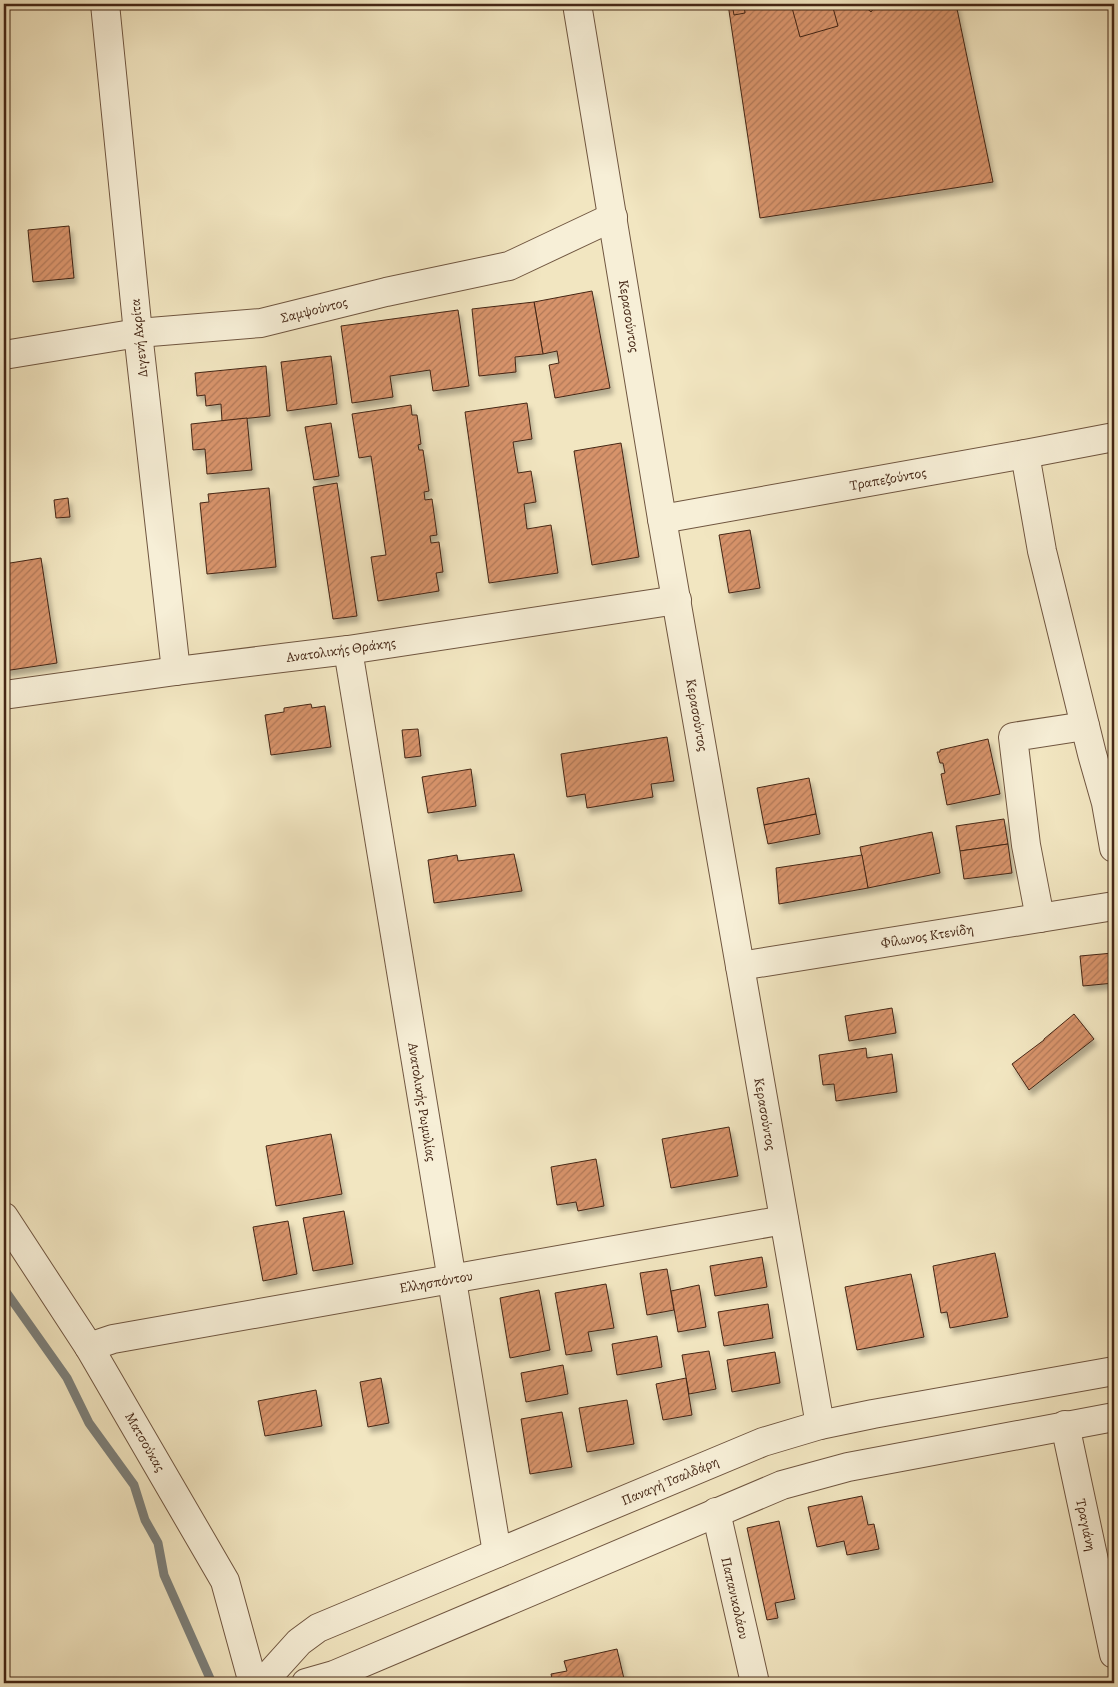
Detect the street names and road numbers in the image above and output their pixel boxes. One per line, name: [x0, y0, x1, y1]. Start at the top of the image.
street label: Κερασούντος: [614, 278, 644, 354]
street label: Σαμψούντος: [279, 293, 349, 327]
street label: Διγενή Ακρίτα: [125, 297, 153, 378]
street label: Τραπεζούντος: [848, 463, 928, 495]
street label: Ανατολικής Θράκης: [284, 633, 397, 667]
street label: Κερασούντος: [681, 677, 713, 753]
street label: Φίλωνος Κτενίδη: [879, 919, 975, 953]
street label: Ανατολικής Ρωμυλίας: [403, 1040, 441, 1163]
street label: Κερασούντος: [749, 1076, 781, 1152]
street label: Ελλησπόντου: [398, 1266, 474, 1298]
street label: Ματσούκας: [120, 1409, 170, 1475]
street label: Παναγή Τσαλδάρη: [618, 1452, 722, 1510]
street label: Τραγιάνη: [1071, 1497, 1101, 1553]
street label: Παπανικολάου: [716, 1555, 754, 1641]

